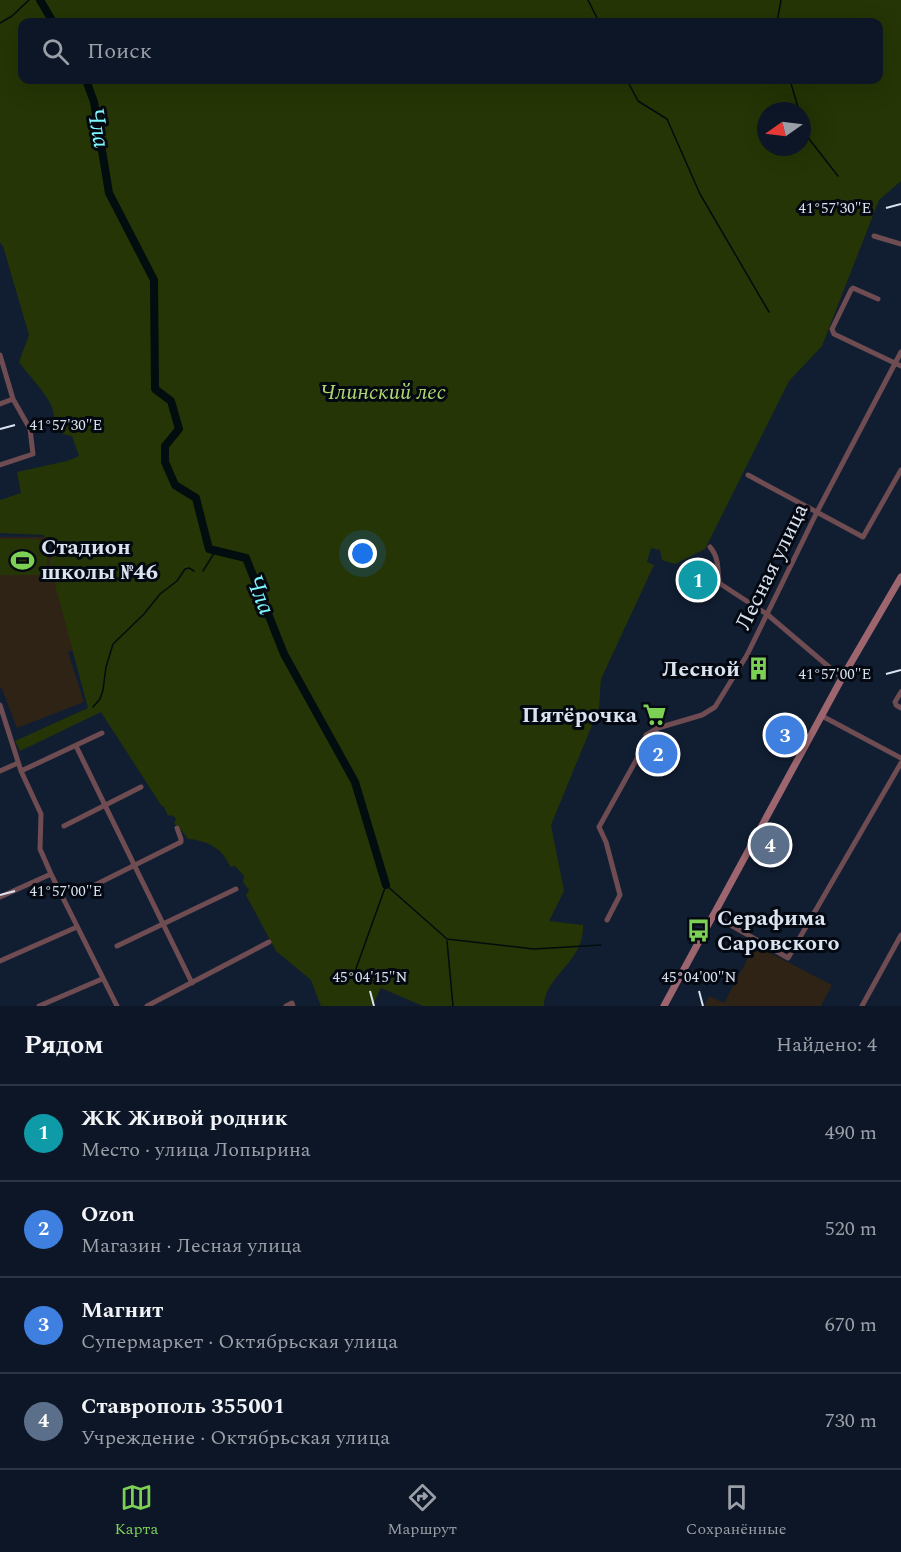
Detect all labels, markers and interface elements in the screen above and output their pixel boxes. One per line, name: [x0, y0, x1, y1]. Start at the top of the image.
search box: [18, 18, 883, 84]
icon: search: [39, 35, 72, 68]
text: Поиск: [87, 35, 152, 68]
north arrow: [757, 102, 811, 156]
water label: Чла: [77, 105, 119, 151]
text: 41°57'30"E: [799, 197, 871, 220]
park label: Члинский лес: [320, 376, 446, 409]
text: 41°57'30"E: [30, 414, 102, 437]
street label: Лесная улица: [727, 498, 817, 636]
place label: Стадион школы №46: [41, 531, 158, 589]
your location: [348, 539, 377, 568]
sports icon: Стадион школы №46: [10, 547, 36, 573]
pin: 1: [678, 558, 718, 602]
water label: Чла: [236, 570, 284, 620]
place label: Лесной: [662, 653, 740, 686]
building icon: Лесной: [745, 656, 771, 682]
text: 41°57'00"E: [799, 663, 871, 686]
place label: Пятёрочка: [522, 699, 638, 732]
supermarket icon: Пятёрочка: [642, 702, 668, 728]
pin: 3: [766, 712, 804, 758]
pin: 2: [638, 732, 678, 777]
pin: 4: [750, 822, 790, 868]
text: 41°57'00"E: [30, 880, 102, 903]
place label: Серафима Саровского: [717, 902, 839, 960]
bus stop icon: Серафима Саровского: [686, 918, 712, 944]
text: 45°04'15"N: [333, 966, 408, 989]
text: 45°04'00"N: [662, 966, 737, 989]
text: Рядом: [24, 1025, 104, 1065]
text: Найдено: 4: [776, 1030, 877, 1060]
text: ЖК Живой родник: [81, 1102, 288, 1135]
text: 1: [38, 1118, 49, 1148]
text: 490 m: [825, 1118, 877, 1148]
text: Место · улица Лопырина: [81, 1135, 311, 1165]
text: Ozon: [81, 1198, 135, 1231]
text: 2: [38, 1214, 49, 1244]
text: 520 m: [825, 1214, 877, 1244]
text: Магазин · Лесная улица: [81, 1231, 301, 1261]
text: Магнит: [81, 1294, 163, 1327]
text: 3: [38, 1310, 49, 1340]
text: 670 m: [825, 1310, 877, 1340]
text: Супермаркет · Октябрьская улица: [81, 1327, 398, 1357]
text: Ставрополь 355001: [81, 1390, 285, 1423]
text: 4: [38, 1406, 49, 1436]
text: 730 m: [825, 1406, 877, 1436]
text: Учреждение · Октябрьская улица: [81, 1423, 390, 1453]
tab: Карта: [114, 1481, 158, 1541]
tab: Маршрут: [387, 1481, 457, 1541]
tab: Сохранённые: [686, 1481, 787, 1541]

